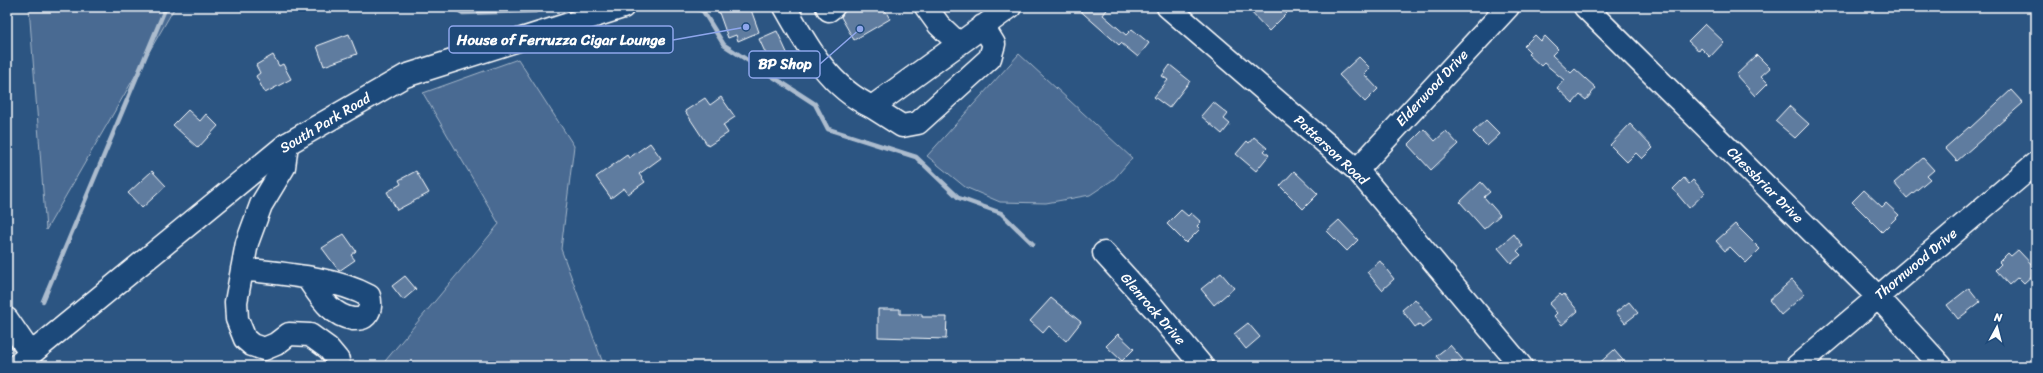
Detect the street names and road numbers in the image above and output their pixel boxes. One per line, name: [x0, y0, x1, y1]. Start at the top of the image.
street label: Elderwood Drive: [1389, 43, 1475, 133]
street label: South Park Road: [275, 85, 377, 160]
street label: Patterson Road: [1288, 109, 1375, 193]
street label: Chessbriar Drive: [1721, 141, 1809, 229]
street label: Thornwood Drive: [1869, 222, 1963, 306]
street label: Glenrock Drive: [1114, 267, 1192, 351]

